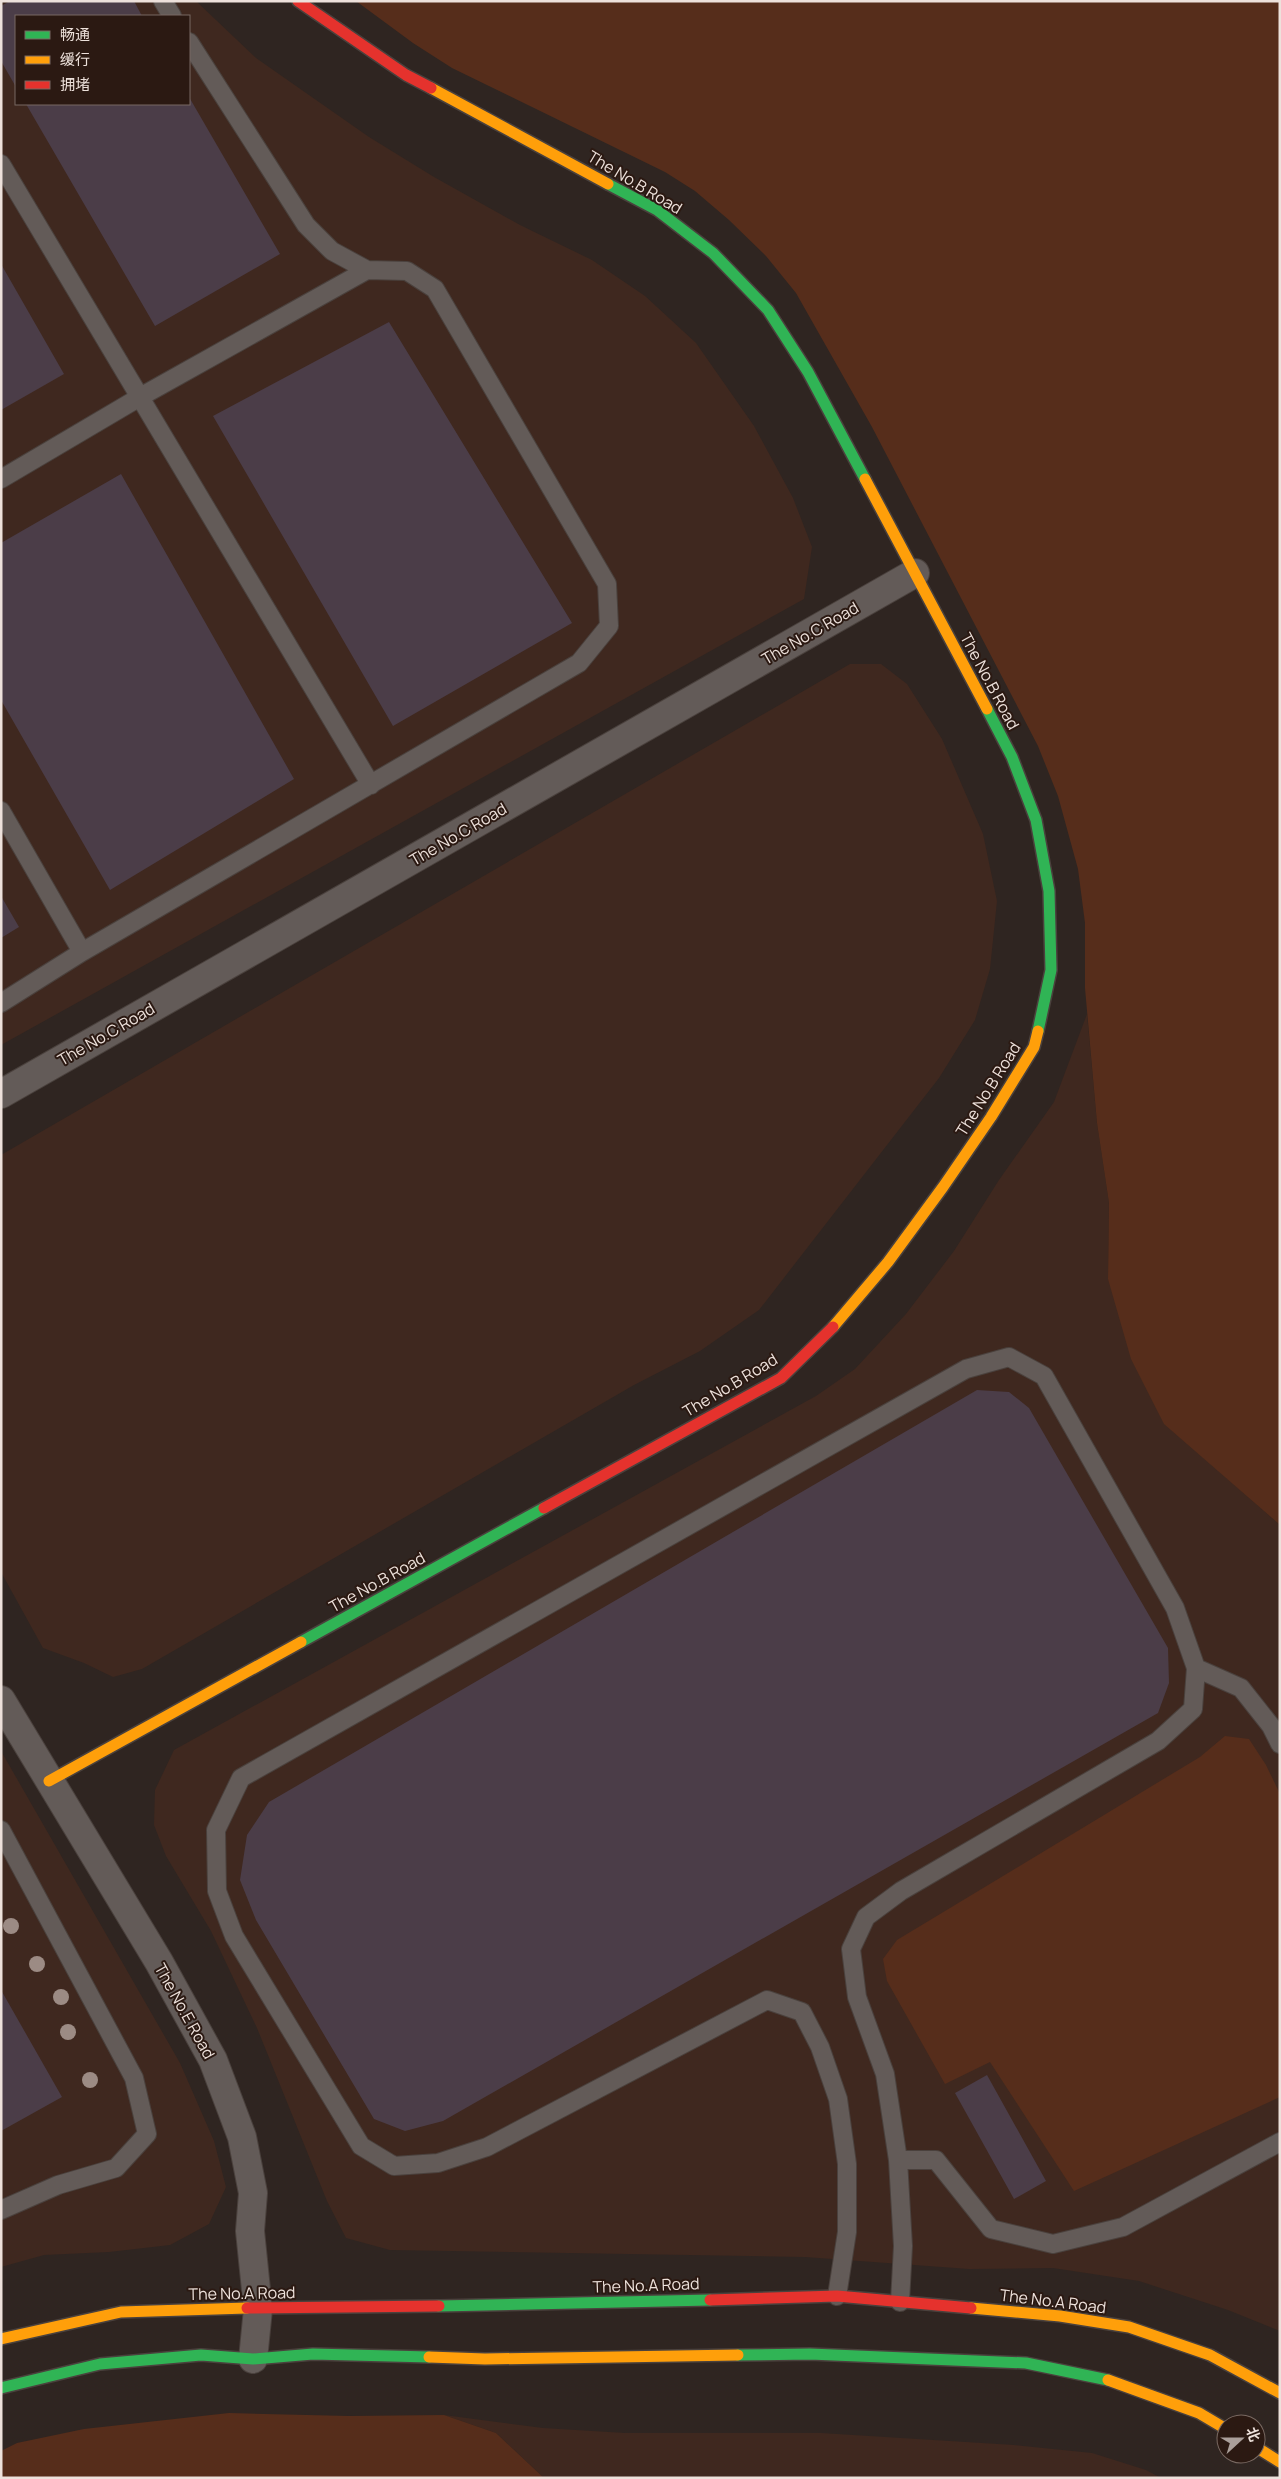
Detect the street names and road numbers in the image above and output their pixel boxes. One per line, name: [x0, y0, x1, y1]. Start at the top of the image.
street label: The No.B Road: [584, 145, 686, 219]
street label: The No.C Road: [758, 596, 862, 670]
street label: The No.B Road: [955, 629, 1025, 733]
street label: The No.C Road: [406, 797, 510, 871]
street label: The No.C Road: [54, 997, 158, 1071]
street label: The No.B Road: [950, 1038, 1026, 1140]
street label: The No.B Road: [679, 1348, 781, 1422]
street label: The No.B Road: [325, 1547, 429, 1617]
street label: The No.E Road: [150, 1959, 220, 2063]
street label: The No.A Road: [592, 2272, 700, 2298]
street label: The No.A Road: [188, 2281, 296, 2305]
street label: The No.A Road: [999, 2284, 1107, 2318]

